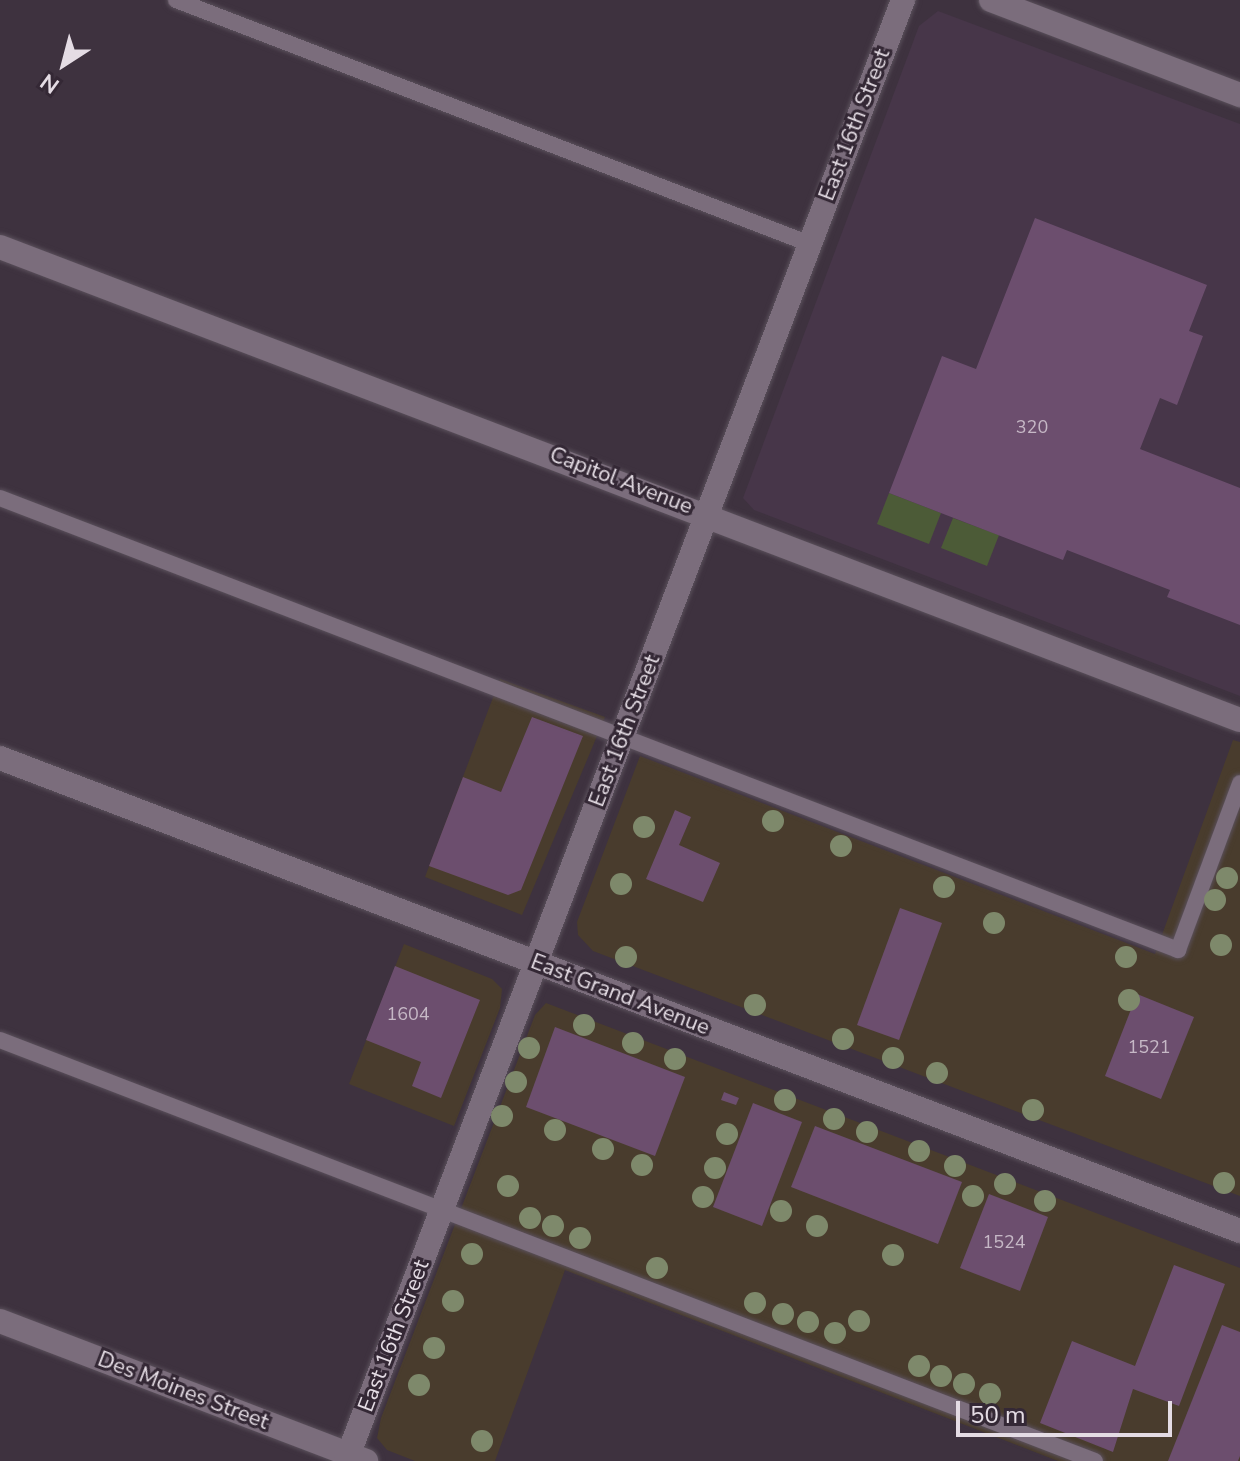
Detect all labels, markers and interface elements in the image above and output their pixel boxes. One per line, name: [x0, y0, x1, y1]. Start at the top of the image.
north arrow: [24, 24, 104, 104]
street label: East 16th Street: [814, 45, 896, 205]
text: N: [34, 66, 65, 100]
house number: 320: [1016, 416, 1048, 438]
street label: Capitol Avenue: [546, 442, 696, 520]
street label: East 16th Street: [584, 651, 666, 811]
street label: East Grand Avenue: [527, 949, 713, 1041]
house number: 1604: [386, 1003, 430, 1025]
house number: 1521: [1127, 1036, 1171, 1058]
house number: 1524: [982, 1231, 1026, 1253]
street label: East 16th Street: [353, 1256, 435, 1416]
street label: Des Moines Street: [94, 1346, 272, 1436]
scale bar: [960, 1385, 1176, 1435]
text: 50 m: [970, 1399, 1026, 1431]

